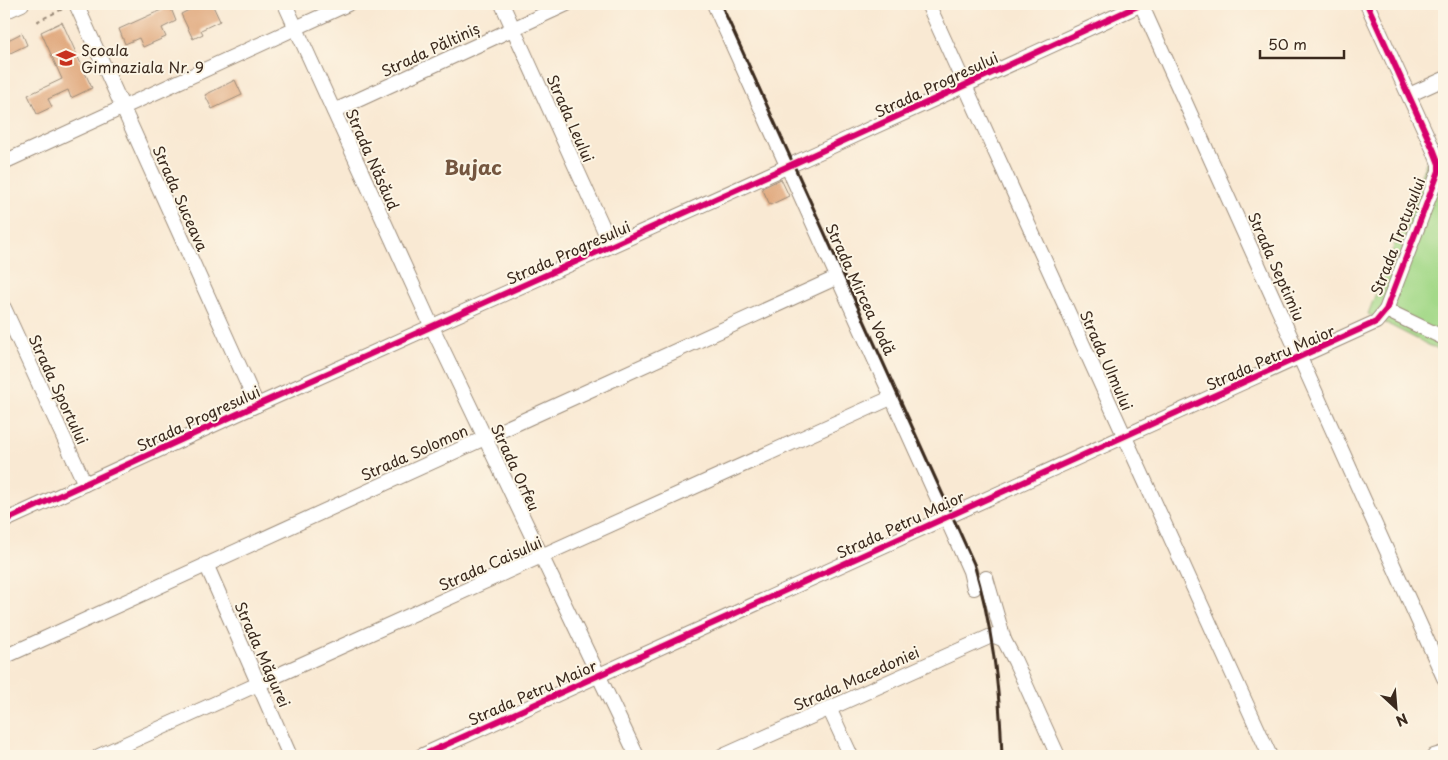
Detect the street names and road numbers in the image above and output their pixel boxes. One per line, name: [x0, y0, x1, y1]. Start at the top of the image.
street label: Strada Păltiniș: [377, 16, 483, 82]
street label: Strada Progresului: [870, 45, 1002, 123]
street label: Strada Leului: [541, 70, 601, 166]
street label: Strada Năsăud: [340, 104, 406, 214]
street label: Strada Suceava: [147, 141, 215, 255]
street label: Strada Trotușului: [1364, 174, 1430, 298]
street label: Strada Septimiu: [1243, 208, 1311, 324]
street label: Strada Progresului: [502, 214, 634, 290]
street label: Strada Mircea Vodă: [820, 219, 902, 359]
street label: Strada Ulmului: [1075, 306, 1139, 414]
street label: Strada Petru Maior: [1202, 318, 1338, 396]
street label: Strada Sportului: [23, 330, 95, 448]
street label: Strada Progresului: [132, 379, 264, 457]
street label: Strada Solomon: [357, 418, 471, 486]
street label: Strada Orfeu: [486, 420, 546, 514]
street label: Strada Petru Maior: [832, 484, 968, 564]
street label: Strada Caisului: [435, 530, 545, 596]
street label: Strada Măgurei: [229, 597, 297, 711]
street label: Strada Macedoniei: [789, 640, 923, 716]
street label: Strada Petru Maior: [464, 653, 600, 731]

